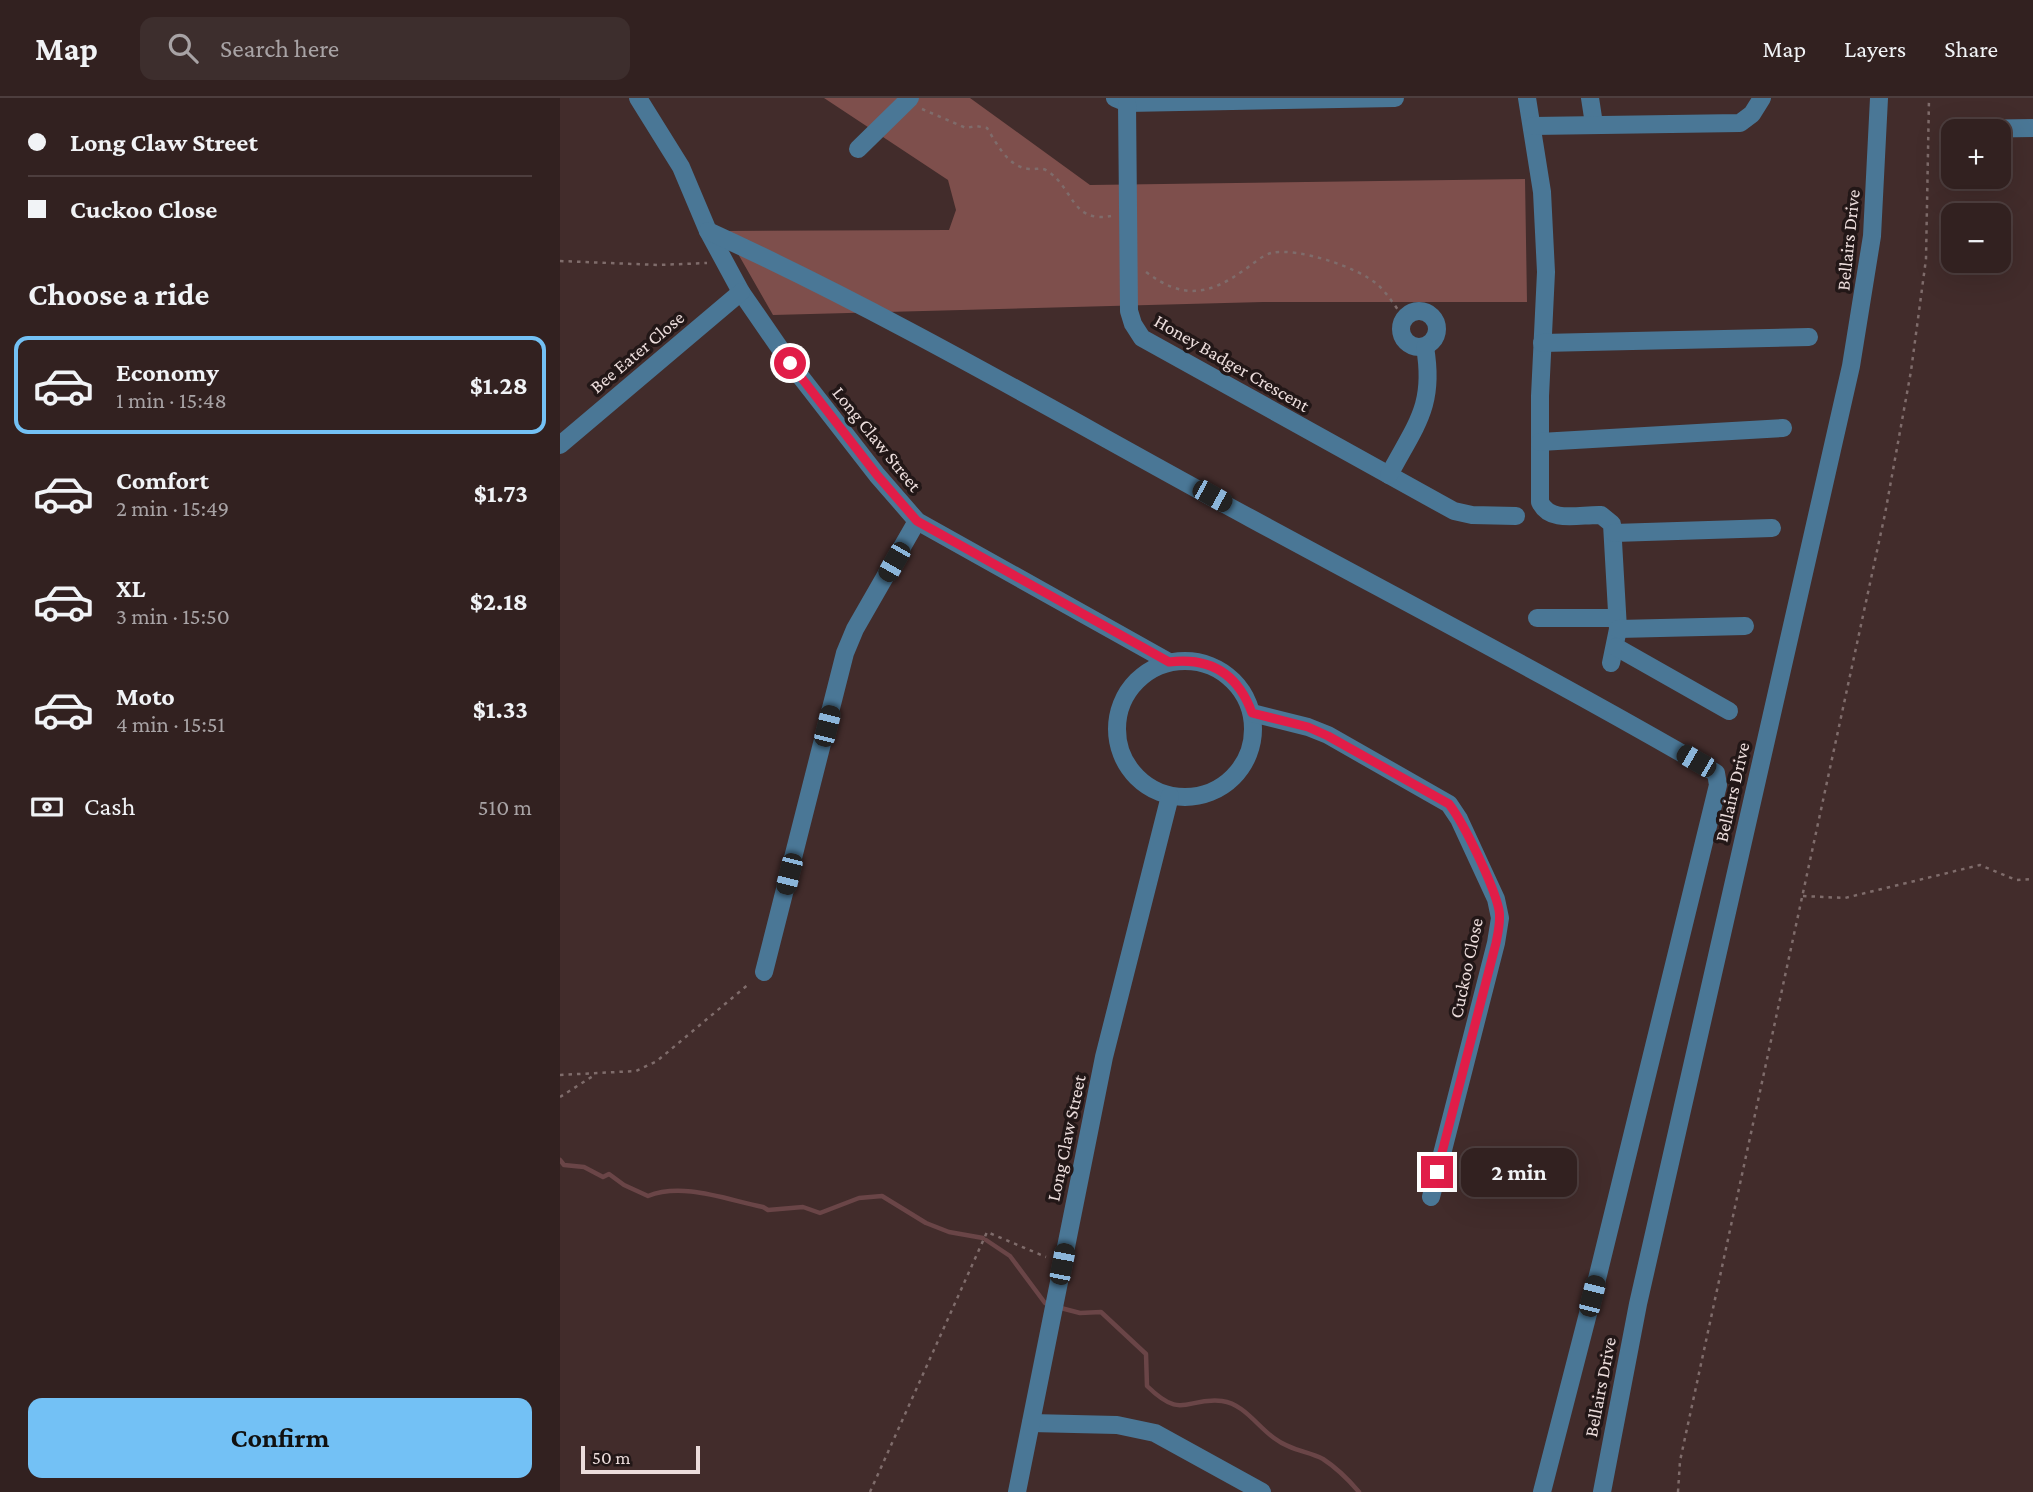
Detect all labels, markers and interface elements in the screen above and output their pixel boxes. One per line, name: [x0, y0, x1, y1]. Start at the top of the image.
search box: [140, 17, 630, 80]
icon: search: [164, 29, 202, 67]
text: Map: [35, 30, 98, 67]
text: Search here: [220, 34, 339, 63]
text: Map: [1762, 35, 1806, 62]
text: Layers: [1844, 35, 1906, 62]
text: Share: [1944, 35, 1998, 62]
map controls: [1941, 119, 2011, 273]
button: +: [1941, 119, 2011, 189]
text: Long Claw Street: [70, 128, 258, 157]
street label: Bellairs Drive: [1832, 188, 1864, 292]
text: Cuckoo Close: [70, 195, 217, 224]
button: −: [1941, 203, 2011, 273]
text: Choose a ride: [28, 276, 209, 312]
street label: Bee Eater Close: [586, 307, 688, 397]
street label: Honey Badger Crescent: [1151, 310, 1314, 416]
route start: [774, 347, 806, 379]
icon: car: [32, 354, 95, 417]
text: Economy: [116, 358, 219, 387]
text: $1.28: [470, 371, 528, 400]
street label: Long Claw Street: [828, 382, 926, 496]
text: 1 min · 15:48: [116, 387, 227, 413]
icon: car: [32, 462, 95, 525]
text: Comfort: [116, 466, 209, 495]
car: [1189, 477, 1236, 515]
text: $1.73: [474, 479, 528, 508]
text: 2 min · 15:49: [116, 495, 229, 521]
car: [875, 539, 914, 585]
icon: car: [32, 570, 95, 633]
text: XL: [116, 574, 145, 603]
text: $2.18: [470, 587, 528, 616]
text: 3 min · 15:50: [116, 603, 230, 629]
icon: car: [32, 678, 95, 741]
text: Moto: [116, 682, 175, 711]
text: $1.33: [473, 695, 528, 724]
car: [812, 703, 843, 749]
text: 4 min · 15:51: [116, 711, 225, 737]
street label: Bellairs Drive: [1710, 740, 1754, 844]
car: [1673, 741, 1720, 781]
icon: cash: [28, 788, 66, 826]
text: Cash: [84, 792, 135, 821]
text: 510 m: [478, 794, 532, 820]
car: [774, 851, 805, 897]
street label: Cuckoo Close: [1445, 916, 1487, 1020]
street label: Long Claw Street: [1042, 1072, 1090, 1203]
callout: 2 min: [1462, 1148, 1577, 1196]
route end: [1421, 1156, 1453, 1188]
text: 2 min: [1491, 1159, 1547, 1185]
car: [1048, 1241, 1077, 1287]
car: [1577, 1273, 1608, 1319]
street label: Bellairs Drive: [1580, 1335, 1620, 1439]
button: Confirm: [28, 1398, 532, 1478]
scale bar: [581, 1443, 700, 1475]
text: 50 m: [592, 1447, 631, 1468]

